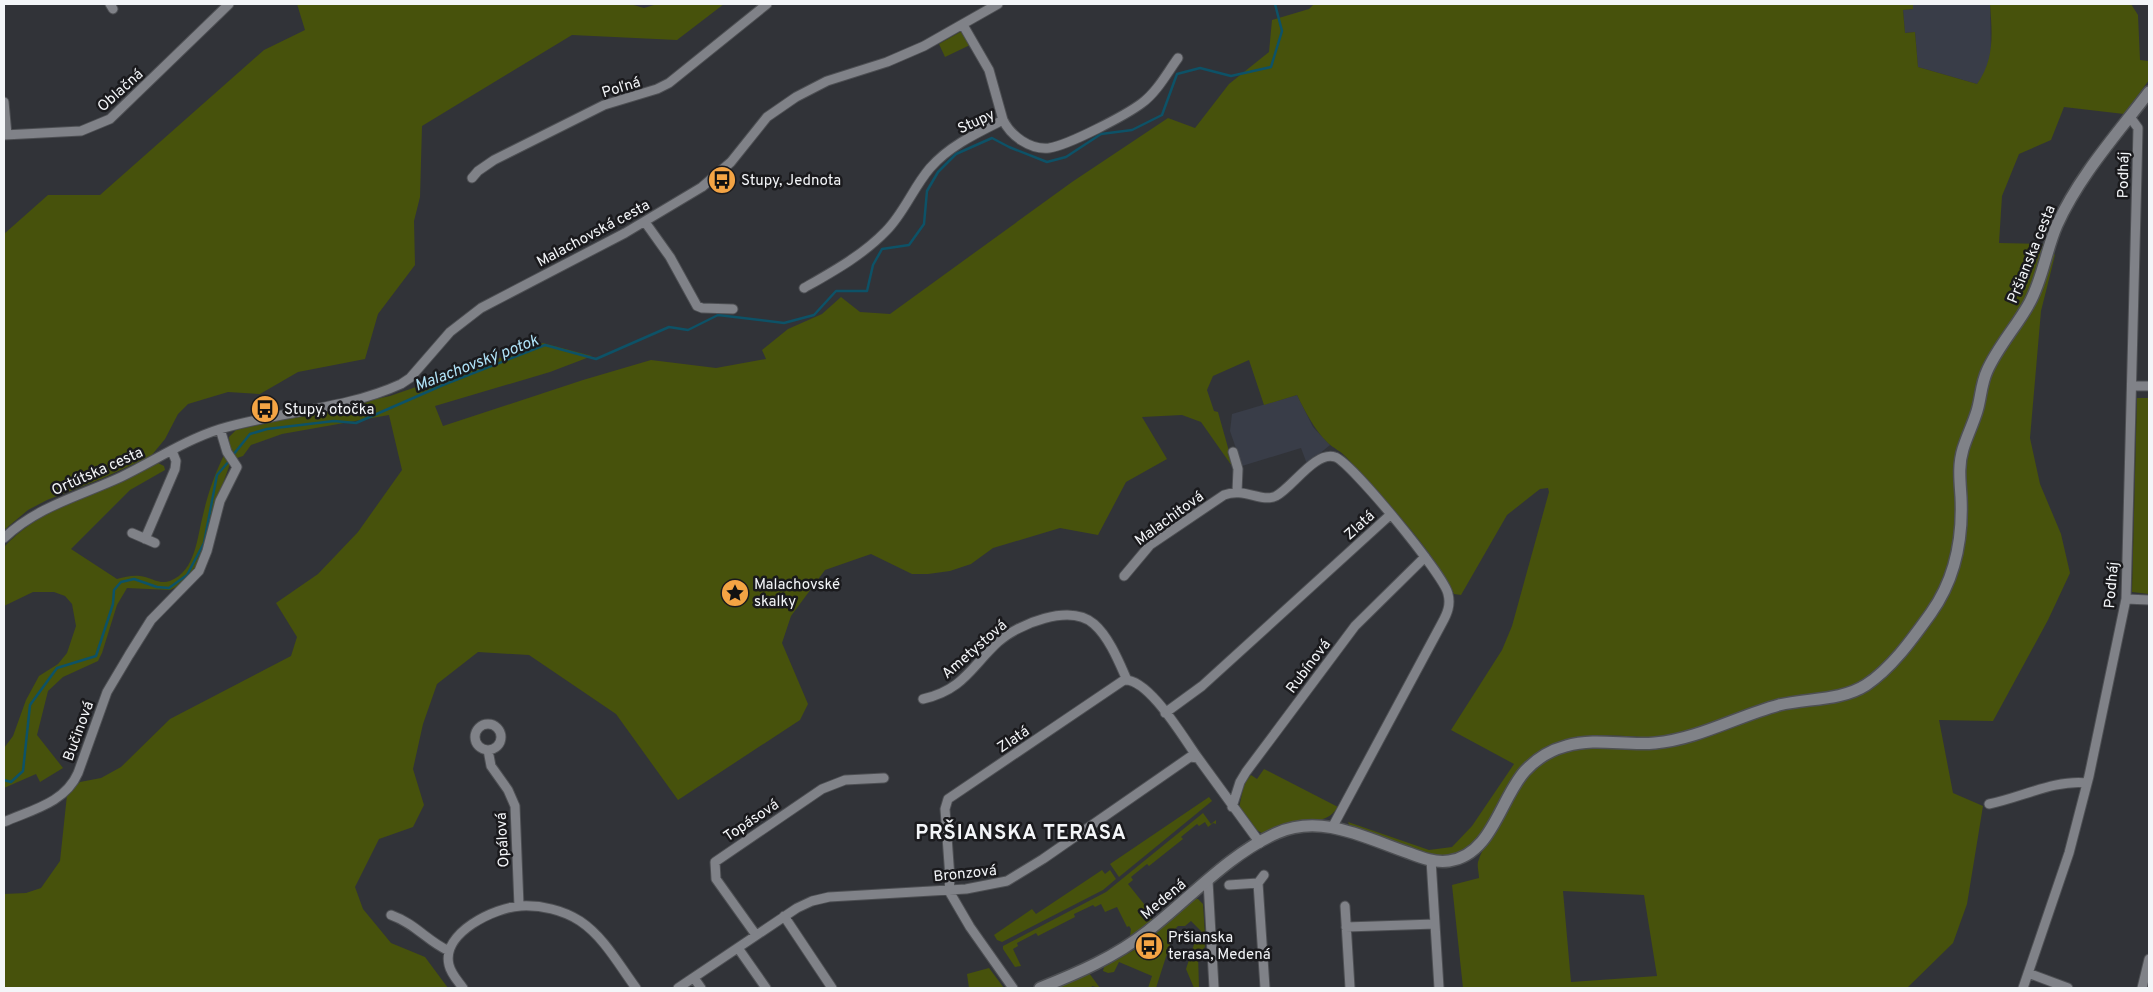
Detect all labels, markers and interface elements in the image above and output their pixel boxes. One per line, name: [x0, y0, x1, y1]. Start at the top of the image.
street label: Oblačná: [94, 65, 148, 117]
street label: Poľná: [600, 74, 643, 103]
street label: Stupy: [955, 105, 998, 139]
street label: Podháj: [2115, 152, 2134, 199]
bus stop icon: Stupy, Jednota: [707, 165, 737, 195]
place label: Stupy, Jednota: [741, 172, 841, 191]
street label: Malachovská cesta: [534, 196, 654, 272]
street label: Pršianska cesta: [2004, 203, 2061, 307]
water label: Malachovský potok: [412, 331, 542, 397]
bus stop icon: Stupy, otočka: [250, 394, 280, 424]
place label: Stupy, otočka: [284, 401, 374, 420]
street label: Ortútska cesta: [49, 444, 146, 501]
street label: Malachitová: [1132, 488, 1208, 551]
street label: Zlatá: [1341, 507, 1379, 545]
street label: Podháj: [2101, 561, 2124, 609]
place label: Malachovské skalky: [754, 576, 840, 612]
place icon: Malachovské skalky: [720, 578, 750, 608]
street label: Ametystová: [938, 617, 1012, 684]
street label: Rubínová: [1283, 636, 1336, 698]
street label: Bučinová: [60, 699, 99, 764]
street label: Zlatá: [994, 723, 1034, 758]
street label: Topásová: [720, 796, 783, 847]
street label: Opálová: [493, 812, 514, 868]
district label: PRŠIANSKA TERASA: [915, 819, 1127, 847]
street label: Bronzová: [933, 862, 998, 887]
street label: Medená: [1137, 876, 1191, 925]
place label: Pršianska terasa, Medená: [1168, 929, 1271, 965]
bus stop icon: Pršianska terasa, Medená: [1134, 931, 1164, 961]

